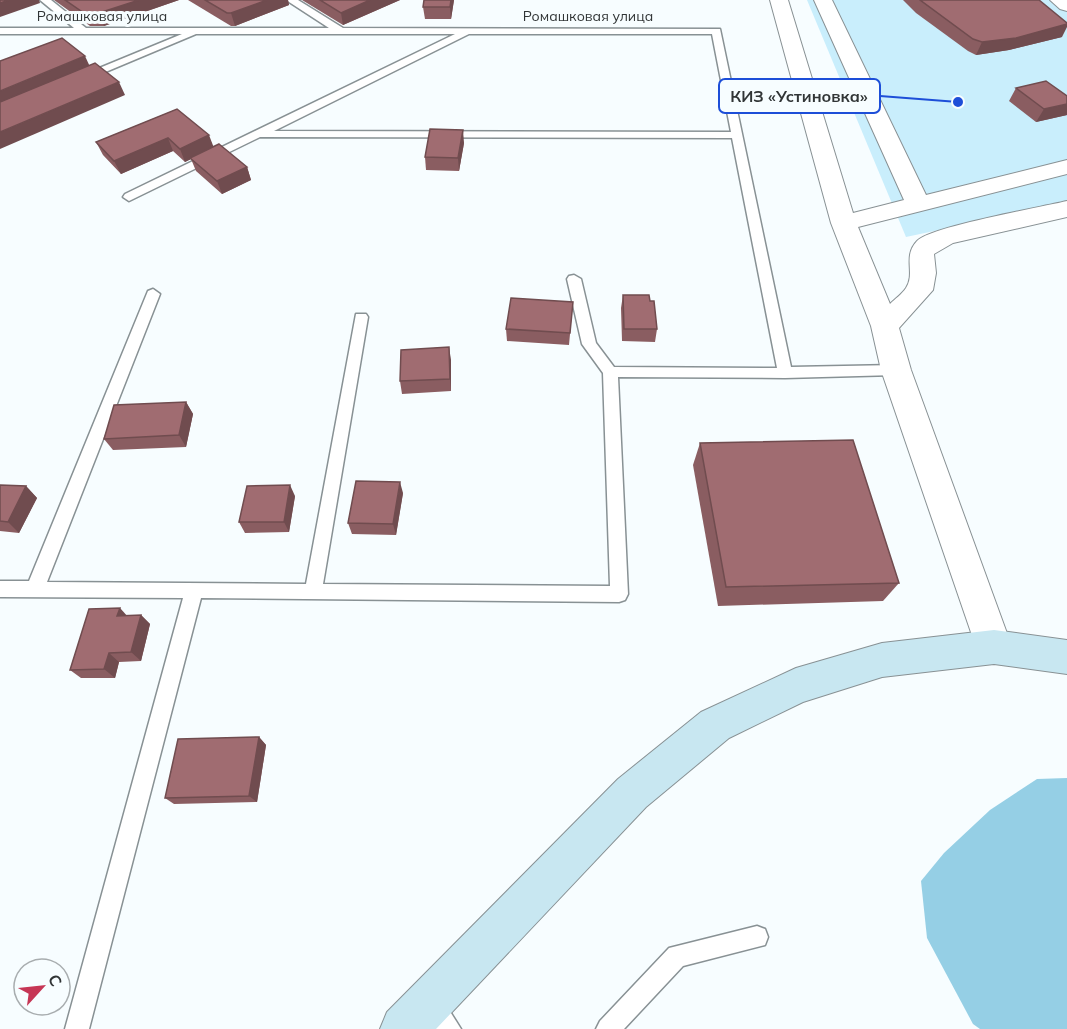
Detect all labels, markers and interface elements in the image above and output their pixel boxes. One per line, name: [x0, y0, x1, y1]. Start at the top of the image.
street label: Ромашковая улица: [37, 7, 167, 25]
street label: Ромашковая улица: [523, 7, 653, 25]
callout: КИЗ «Устиновка»: [719, 79, 880, 113]
text: КИЗ «Устиновка»: [730, 86, 868, 106]
north arrow: [12, 957, 72, 1017]
text: С: [44, 971, 67, 990]

